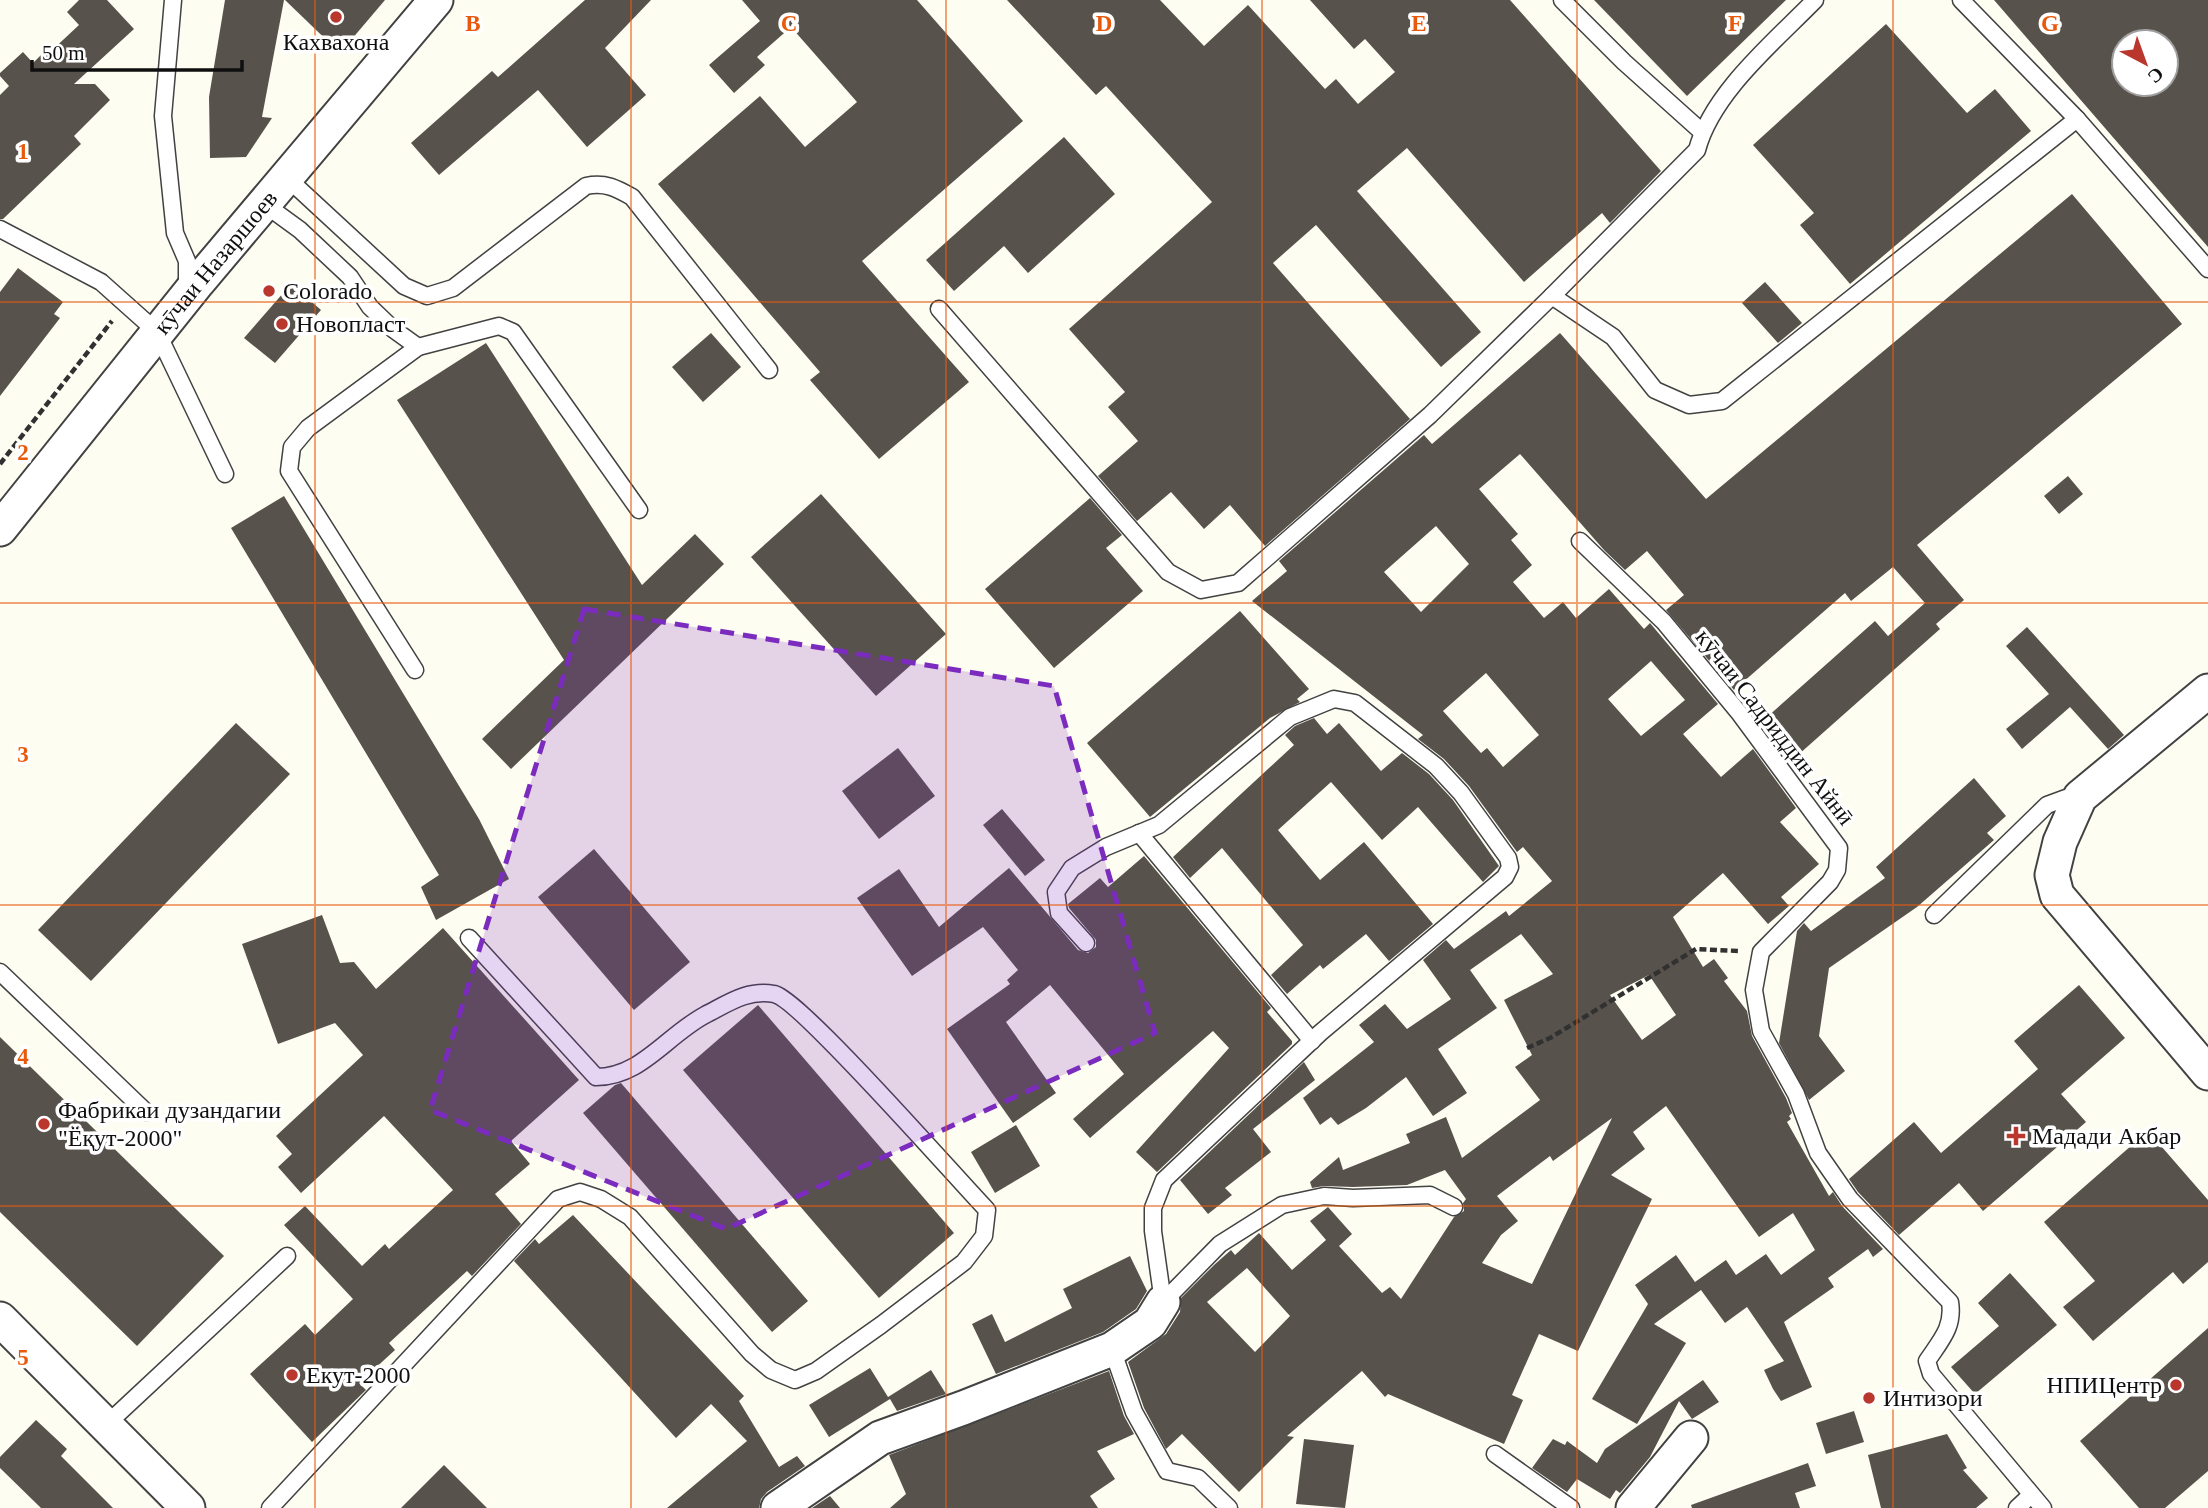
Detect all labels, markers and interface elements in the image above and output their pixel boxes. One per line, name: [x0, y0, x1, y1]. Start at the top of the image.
marker: Кахвахона: [328, 9, 344, 25]
text: B: [465, 11, 481, 36]
text: C: [781, 11, 797, 36]
text: D: [1096, 11, 1112, 36]
text: E: [1411, 11, 1427, 36]
text: F: [1728, 11, 1742, 36]
text: G: [2041, 11, 2059, 36]
scale bar: [32, 28, 242, 72]
north arrow: [2110, 28, 2180, 98]
place label: Кахвахона: [283, 29, 390, 55]
text: 50 m: [42, 41, 85, 65]
text: С: [2144, 63, 2168, 88]
text: 1: [17, 139, 29, 164]
street label: кӯчаи Назаршоев: [149, 185, 282, 339]
place label: Colorado: [283, 278, 372, 304]
marker: Colorado: [261, 283, 277, 299]
place label: Новопласт: [296, 311, 406, 337]
marker: Новопласт: [274, 316, 290, 332]
text: 2: [17, 440, 29, 465]
street label: кӯчаи Садриддин Айнӣ: [1691, 624, 1859, 830]
text: 3: [17, 742, 29, 767]
text: 4: [17, 1044, 29, 1069]
place label: Фабрикаи дузандагии "Ёқут-2000": [58, 1097, 281, 1151]
marker: Фабрикаи дузандагии "Ёқут-2000": [36, 1116, 52, 1132]
place label: Мадади Акбар: [2032, 1123, 2181, 1149]
marker: Мадади Акбар: [2006, 1126, 2026, 1146]
text: 5: [17, 1345, 29, 1370]
place label: Екут-2000: [306, 1362, 410, 1388]
marker: Екут-2000: [284, 1367, 300, 1383]
place label: НПИЦентр: [2046, 1372, 2162, 1398]
marker: НПИЦентр: [2168, 1377, 2184, 1393]
place label: Интизори: [1883, 1385, 1983, 1411]
marker: Интизори: [1861, 1390, 1877, 1406]

